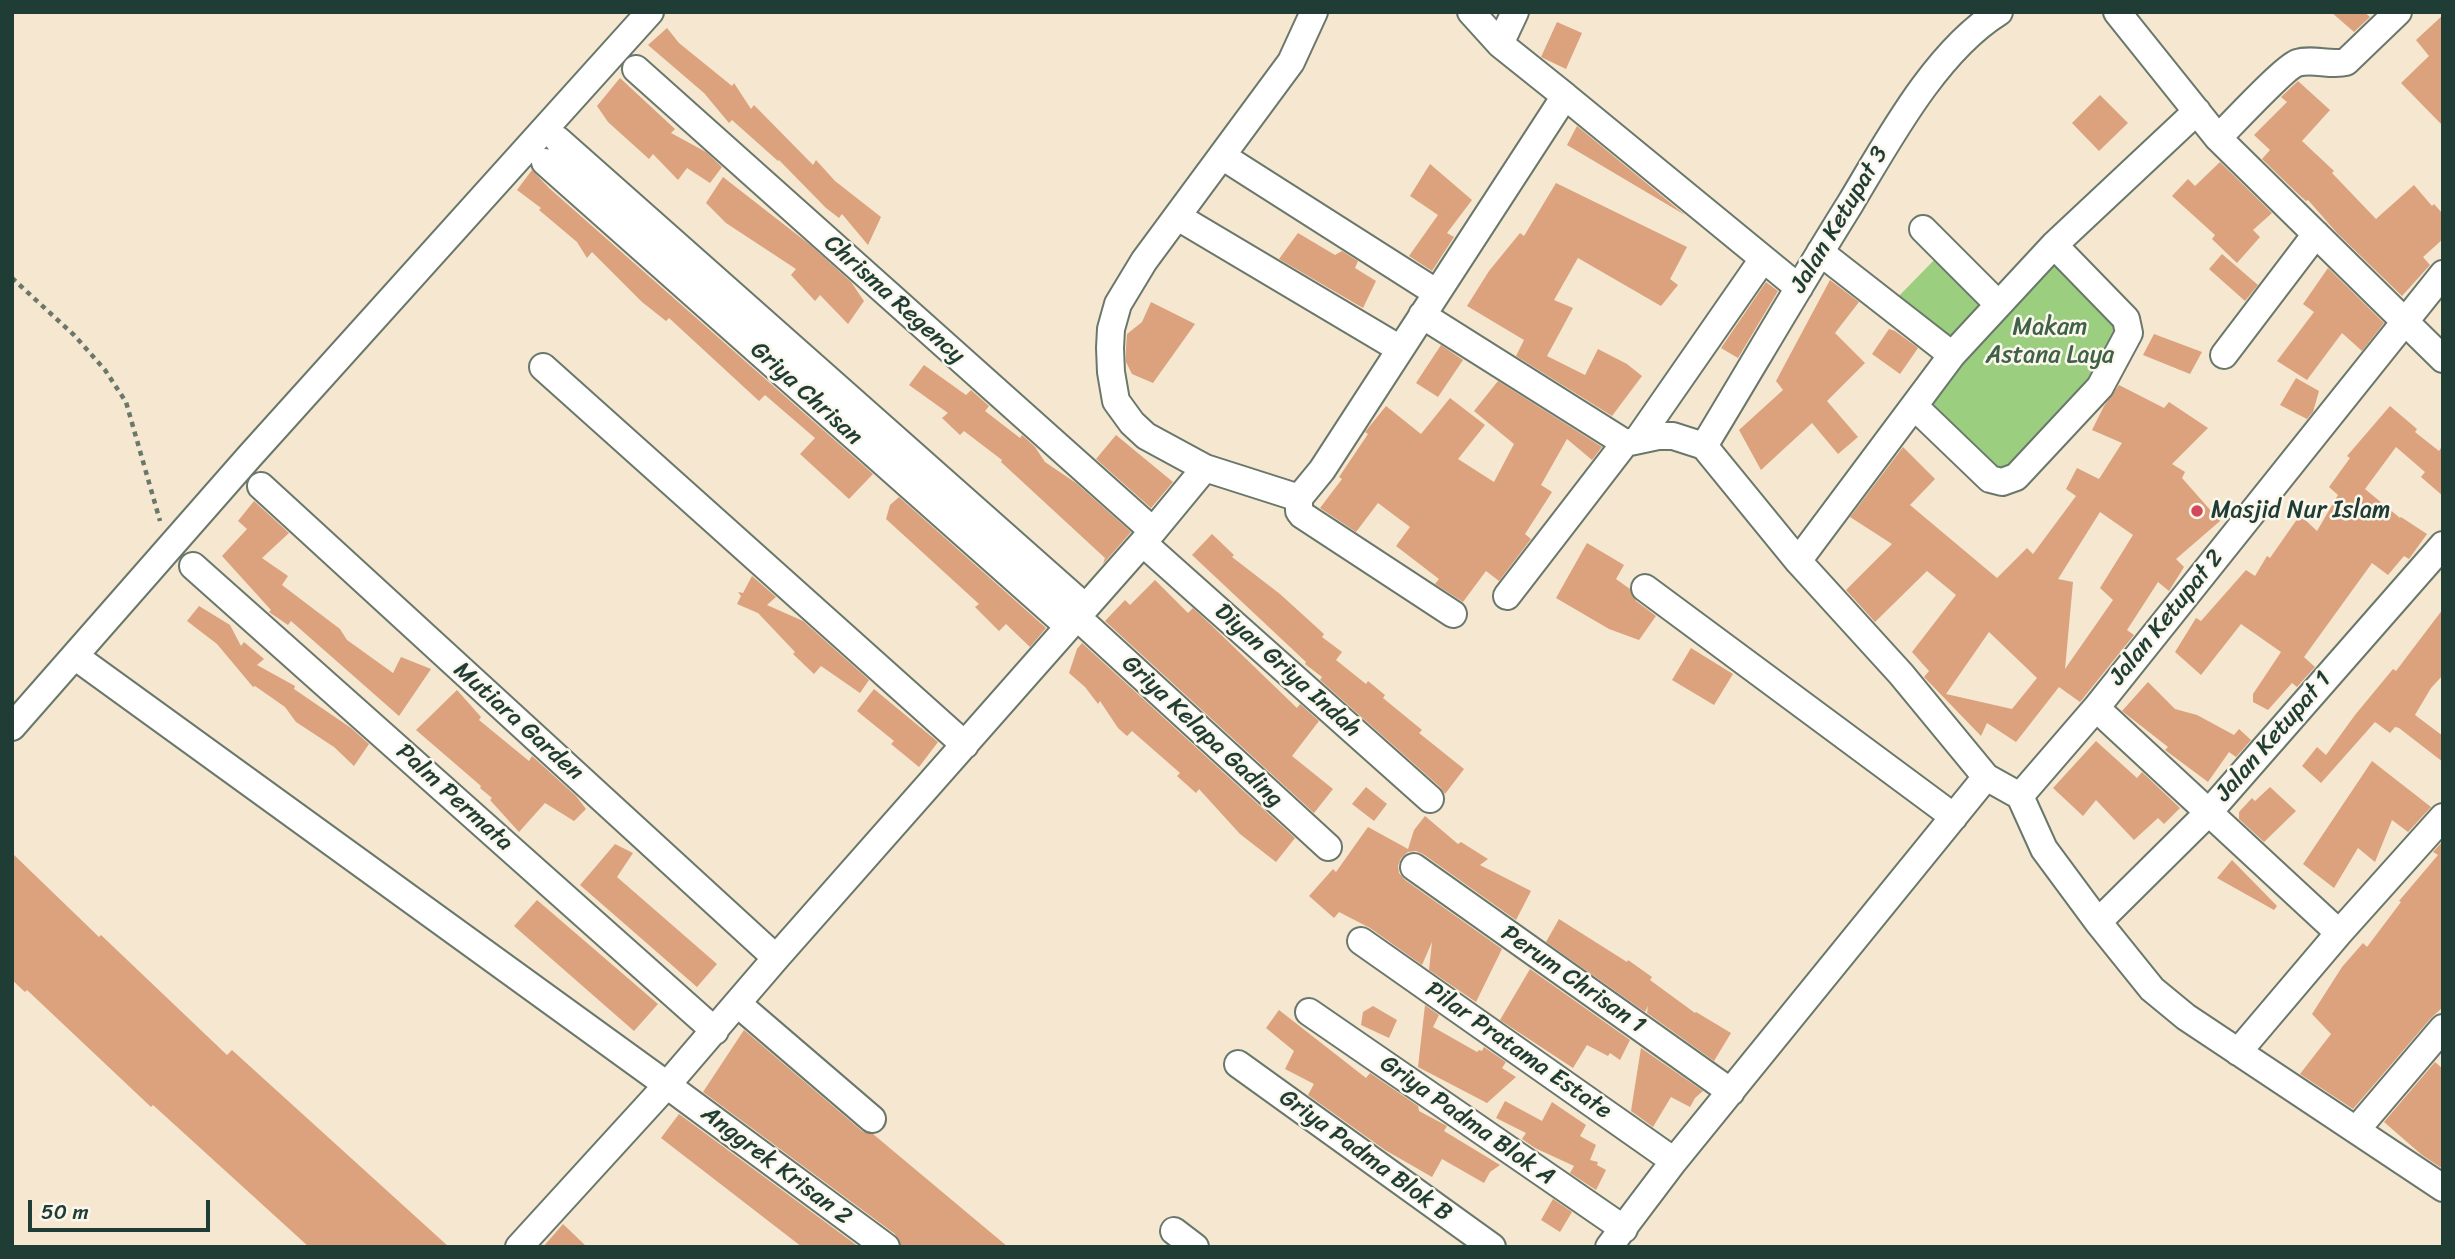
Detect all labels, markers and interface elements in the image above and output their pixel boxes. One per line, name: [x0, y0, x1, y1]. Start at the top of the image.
street label: Jalan Ketupat 3: [1785, 142, 1895, 298]
street label: Chrisma Regency: [818, 229, 970, 371]
park label: Makam Astana Laya: [1986, 314, 2114, 370]
street label: Griya Chrisan: [744, 336, 868, 452]
place label: Masjid Nur Islam: [2211, 497, 2390, 525]
marker: Masjid Nur Islam: [2189, 503, 2205, 519]
street label: Jalan Ketupat 2: [2104, 544, 2230, 692]
street label: Diyan Griya Indah: [1208, 598, 1366, 744]
street label: Griya Kelapa Gading: [1115, 650, 1289, 814]
street label: Mutiara Garden: [447, 656, 589, 788]
street label: Jalan Ketupat 1: [2210, 666, 2338, 808]
street label: Palm Permata: [390, 738, 518, 858]
street label: Perum Chrisan 1: [1495, 920, 1651, 1040]
street label: Pilar Pratama Estate: [1419, 976, 1617, 1126]
street label: Griya Padma Blok A: [1374, 1050, 1560, 1192]
street label: Griya Padma Blok B: [1273, 1084, 1457, 1228]
street label: Anggrek Krisan 2: [695, 1100, 857, 1232]
scale bar: [32, 1186, 214, 1230]
text: 50 m: [41, 1193, 89, 1231]

